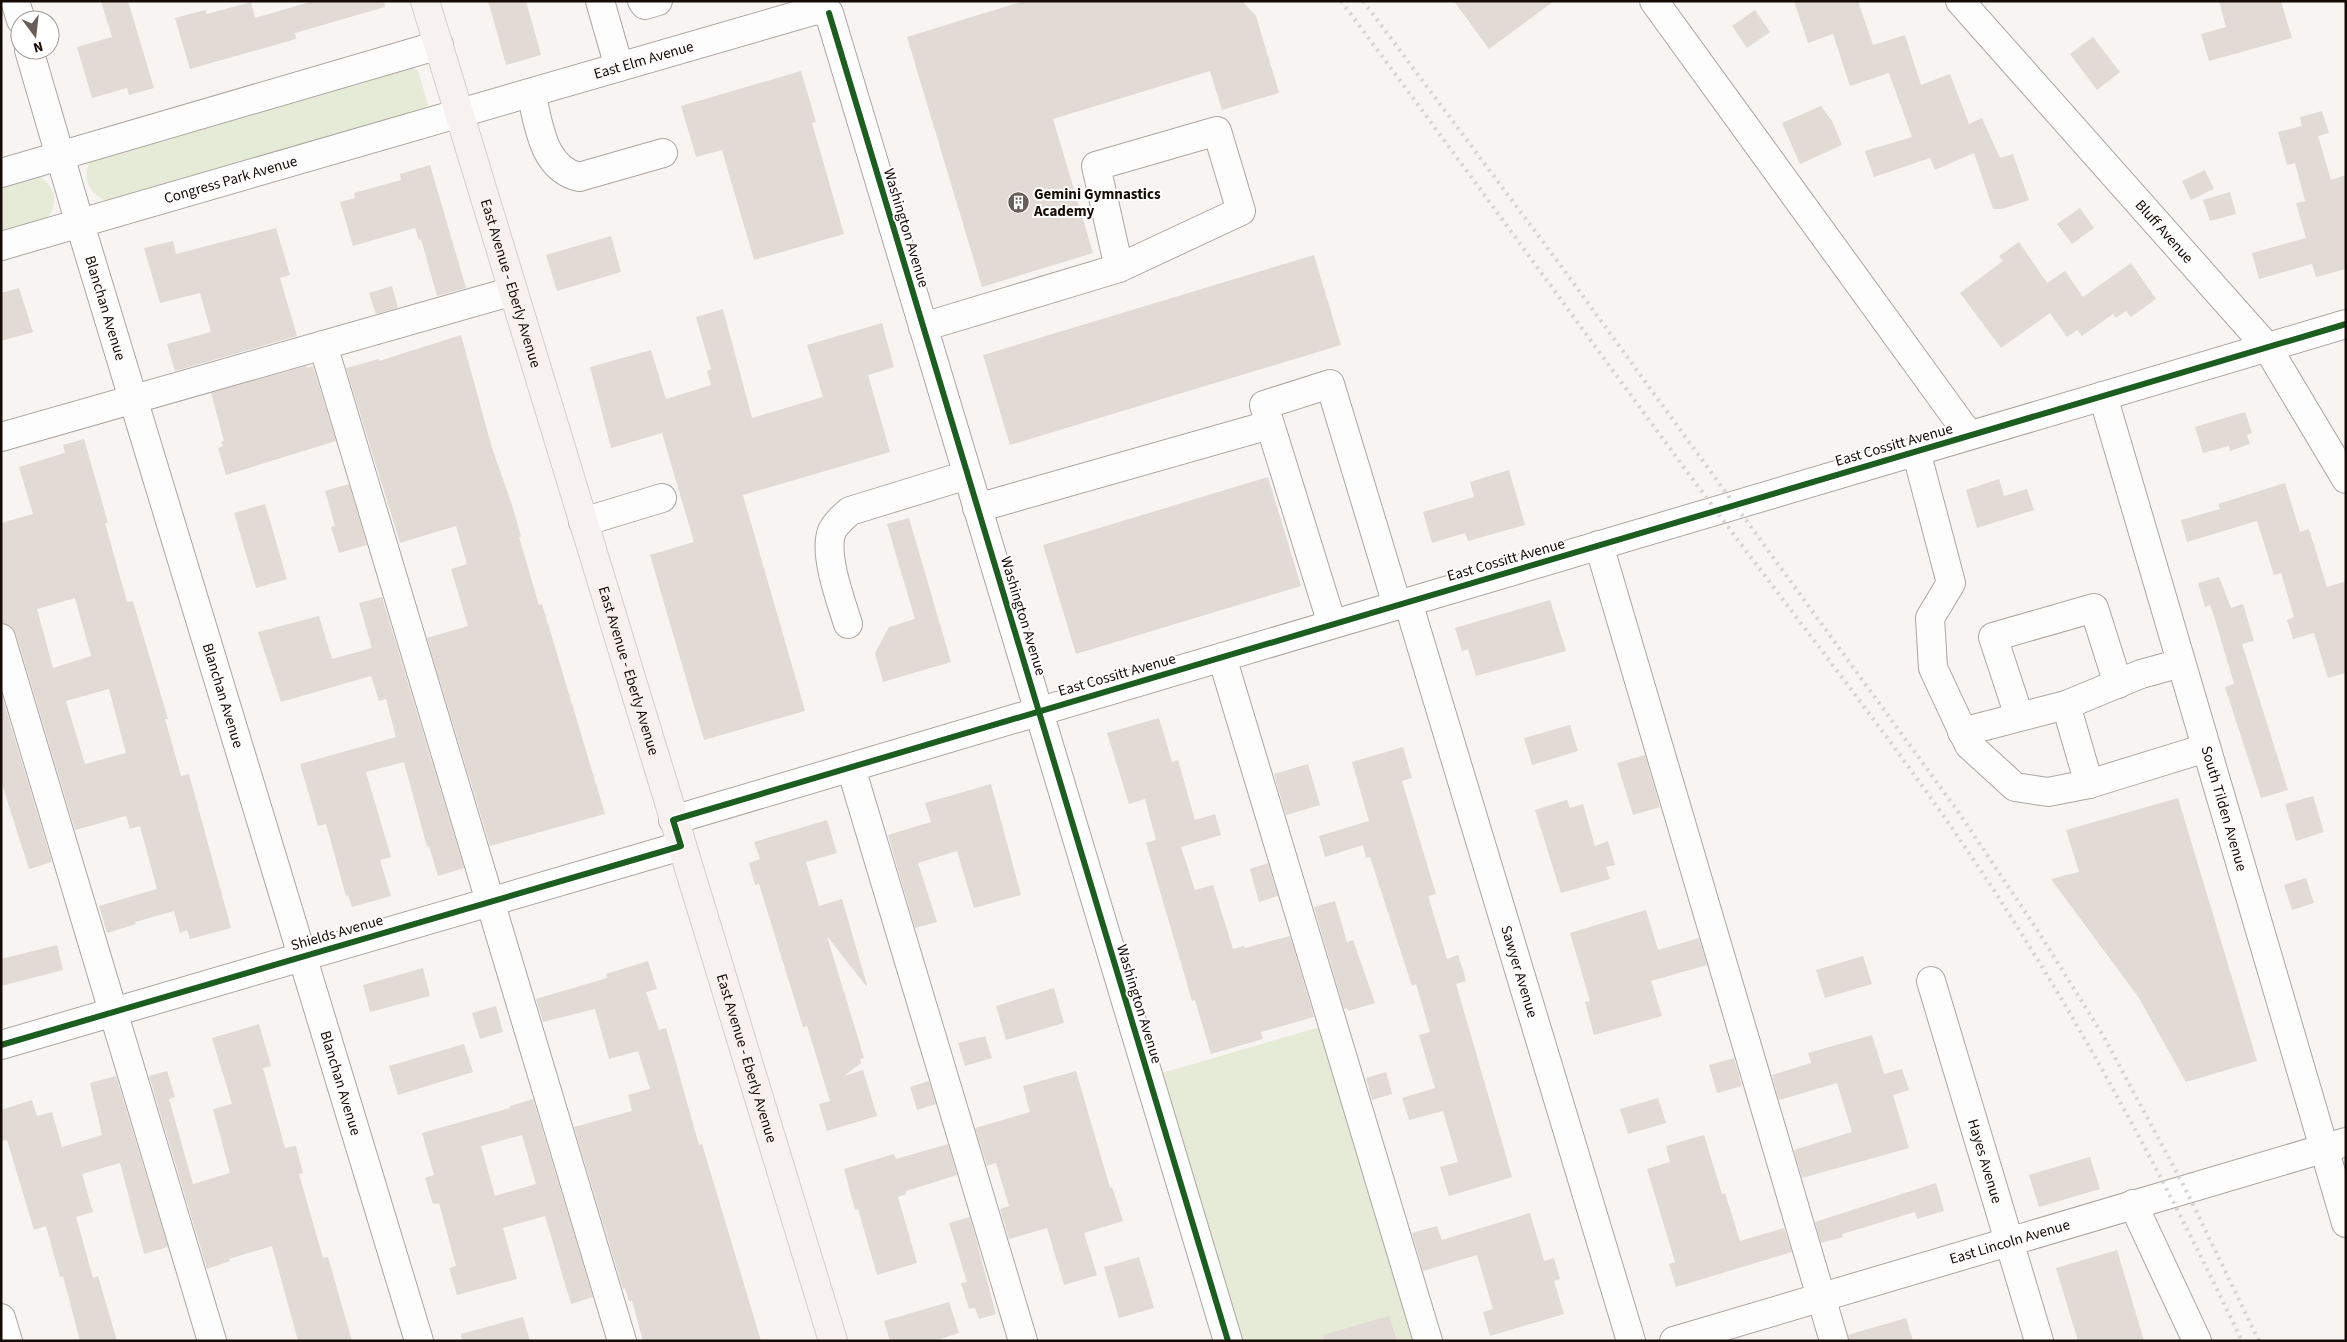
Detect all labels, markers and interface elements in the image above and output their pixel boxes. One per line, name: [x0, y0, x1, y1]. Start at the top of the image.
north arrow: [10, 10, 60, 60]
text: N: [31, 36, 45, 57]
street label: East Elm Avenue: [591, 36, 696, 84]
street label: Congress Park Avenue: [161, 150, 300, 209]
street label: Washington Avenue: [878, 166, 934, 290]
place label: Gemini Gymnastics Academy: [1033, 184, 1161, 222]
building icon: Gemini Gymnastics Academy: [1006, 191, 1030, 215]
street label: Bluff Avenue: [2130, 195, 2198, 268]
street label: East Avenue - Eberly Avenue: [475, 196, 547, 370]
street label: Blanchan Avenue: [80, 253, 131, 363]
street label: East Cossitt Avenue: [1833, 418, 1955, 472]
street label: East Cossitt Avenue: [1445, 533, 1567, 587]
street label: Washington Avenue: [995, 554, 1051, 678]
street label: East Avenue - Eberly Avenue: [593, 584, 665, 758]
street label: Blanchan Avenue: [197, 640, 249, 750]
street label: East Cossitt Avenue: [1056, 648, 1178, 702]
street label: South Tilden Avenue: [2196, 743, 2253, 874]
street label: Shields Avenue: [288, 910, 386, 956]
street label: Sawyer Avenue: [1496, 923, 1543, 1020]
street label: Washington Avenue: [1111, 942, 1167, 1066]
street label: East Avenue - Eberly Avenue: [711, 971, 782, 1145]
street label: Blanchan Avenue: [315, 1028, 367, 1138]
street label: Hayes Avenue: [1962, 1116, 2008, 1206]
street label: East Lincoln Avenue: [1947, 1214, 2072, 1269]

